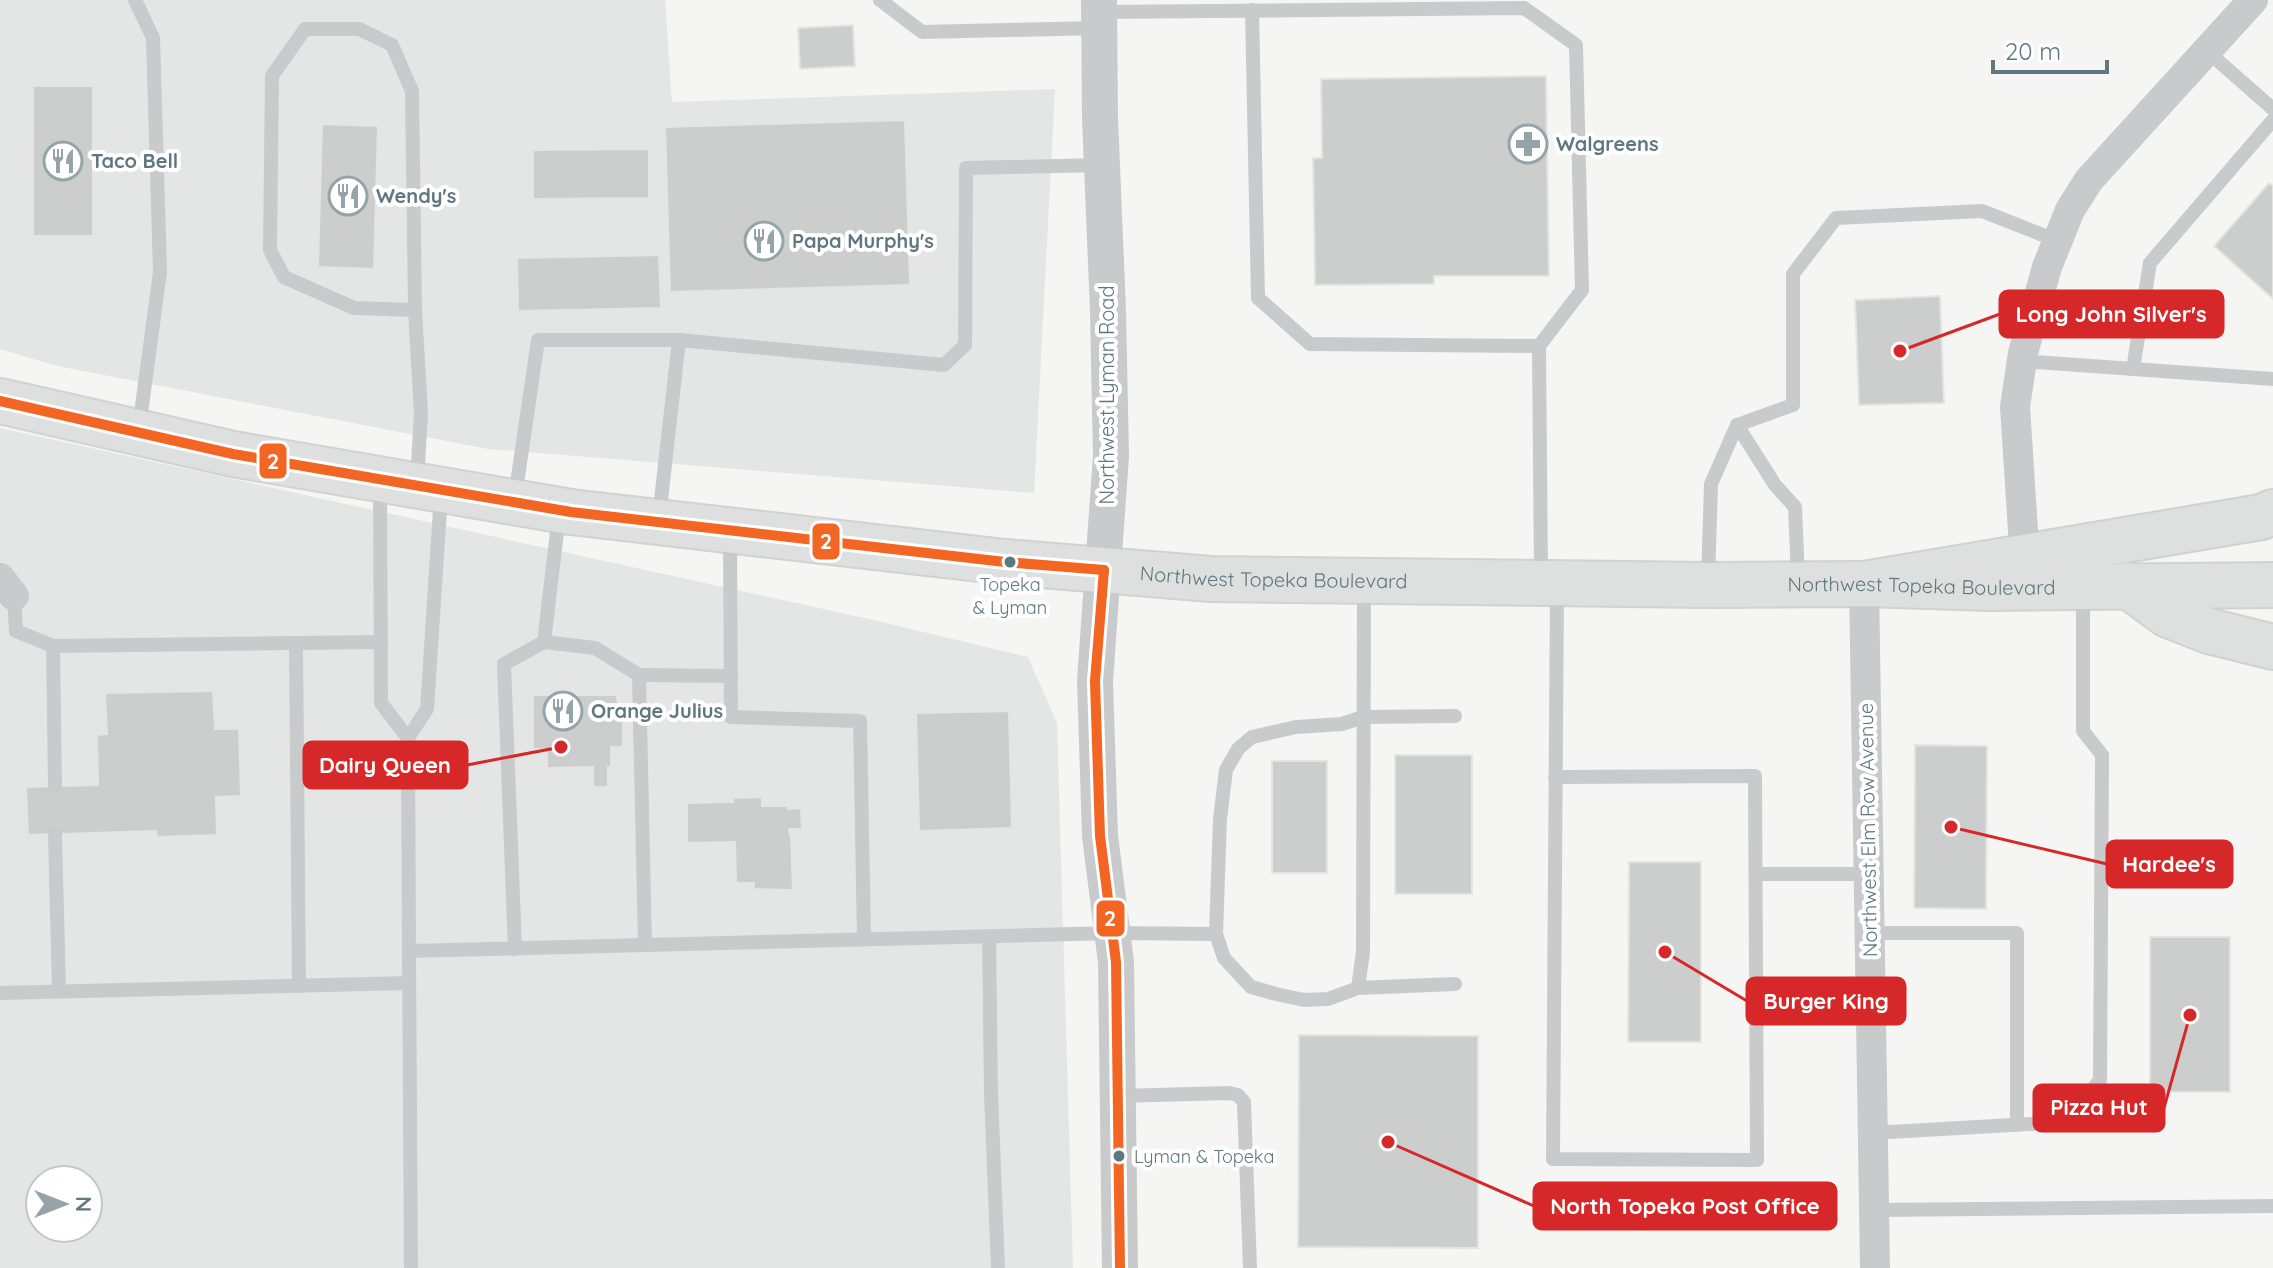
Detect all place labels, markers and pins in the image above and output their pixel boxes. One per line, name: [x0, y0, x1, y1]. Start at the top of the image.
pharmacy icon: Walgreens: [1507, 123, 1549, 165]
place label: Walgreens: [1556, 131, 1659, 156]
restaurant icon: Taco Bell: [42, 140, 84, 182]
place label: Taco Bell: [91, 148, 178, 173]
restaurant icon: Wendy's: [327, 175, 369, 217]
place label: Wendy's: [376, 183, 456, 208]
restaurant icon: Papa Murphy's: [743, 220, 785, 262]
place label: Papa Murphy's: [792, 228, 934, 253]
callout: Long John Silver's: [2000, 291, 2223, 337]
marker: Topeka & Lyman: [1002, 554, 1018, 570]
place label: Topeka & Lyman: [973, 573, 1047, 619]
restaurant icon: Orange Julius: [542, 690, 584, 732]
place label: Orange Julius: [591, 698, 723, 723]
callout: Dairy Queen: [304, 742, 467, 788]
callout: Hardee's: [2107, 841, 2232, 887]
callout: Burger King: [1747, 978, 1905, 1024]
callout: Pizza Hut: [2034, 1085, 2164, 1131]
place label: Lyman & Topeka: [1134, 1145, 1274, 1168]
marker: Lyman & Topeka: [1111, 1148, 1127, 1164]
callout: North Topeka Post Office: [1534, 1183, 1836, 1229]

